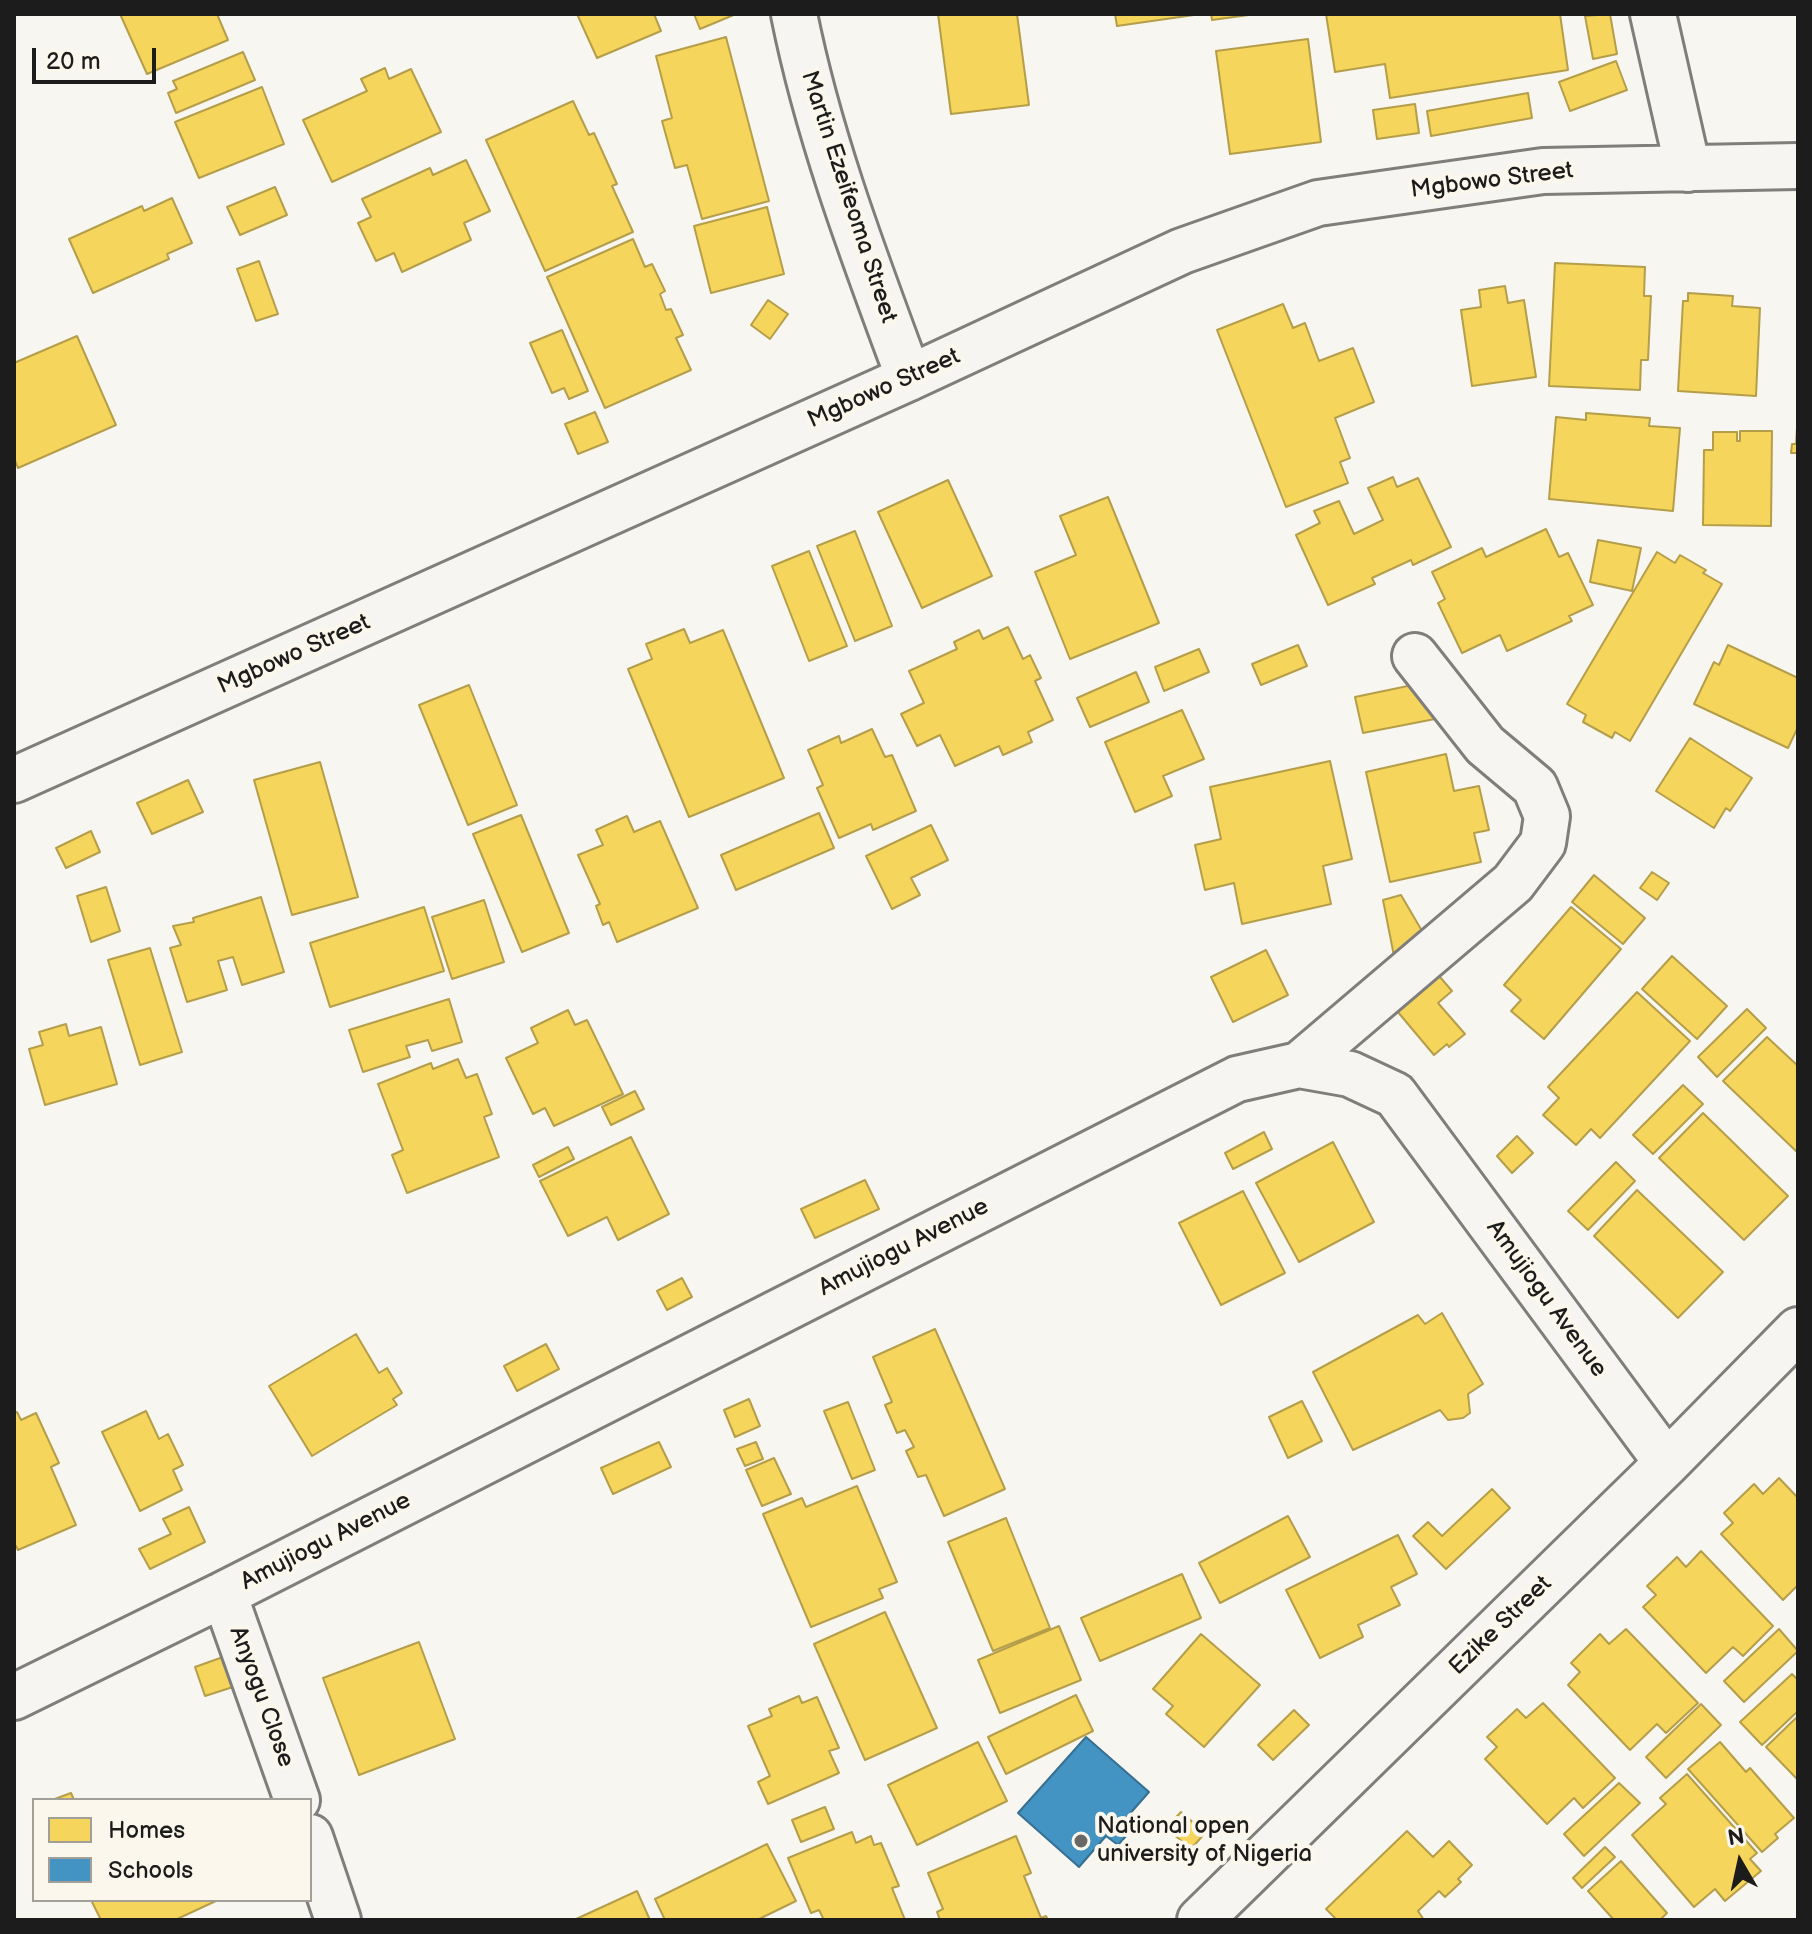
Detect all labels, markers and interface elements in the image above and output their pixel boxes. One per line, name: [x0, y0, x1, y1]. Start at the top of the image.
scale bar: [36, 32, 160, 82]
text: 20 m: [46, 47, 101, 76]
street label: Martin Ezeifeoma Street: [794, 67, 902, 327]
street label: Mgbowo Street: [1409, 157, 1575, 205]
street label: Mgbowo Street: [803, 343, 965, 435]
street label: Mgbowo Street: [213, 609, 375, 701]
street label: Amujiogu Avenue: [814, 1193, 994, 1303]
street label: Amujiogu Avenue: [1479, 1215, 1613, 1383]
street label: Amujiogu Avenue: [236, 1487, 416, 1597]
street label: Ezike Street: [1444, 1570, 1558, 1682]
street label: Anyogu Close: [222, 1623, 300, 1771]
legend: [32, 1798, 312, 1902]
place label: National open university of Nigeria: [1097, 1813, 1312, 1869]
text: Homes: [108, 1816, 185, 1845]
north arrow: [1700, 1822, 1780, 1902]
text: N: [1726, 1823, 1746, 1852]
marker: National open university of Nigeria: [1072, 1832, 1090, 1850]
text: Schools: [108, 1856, 193, 1885]

